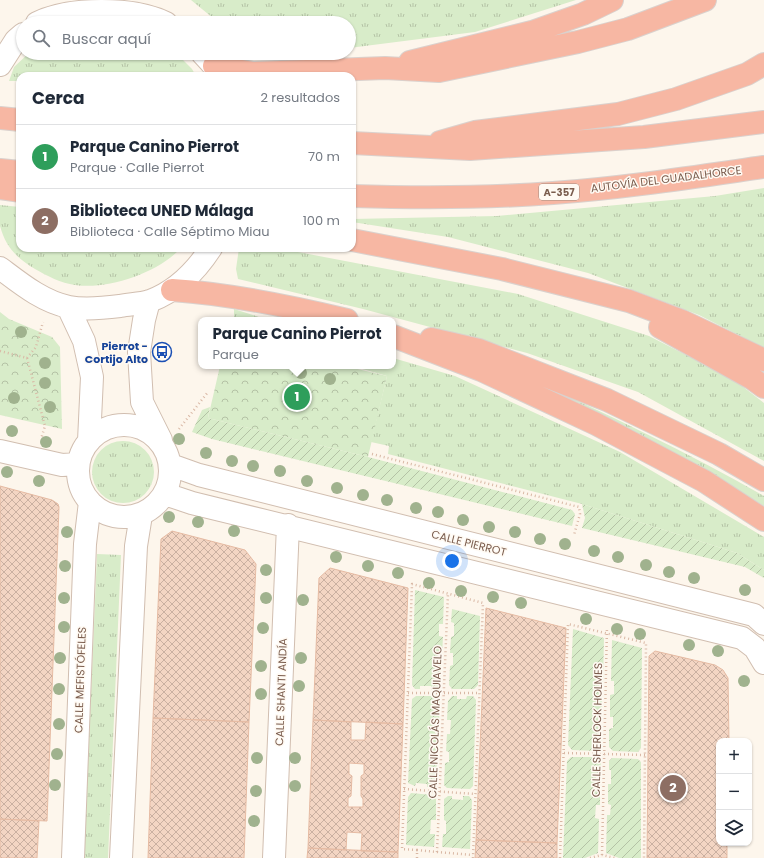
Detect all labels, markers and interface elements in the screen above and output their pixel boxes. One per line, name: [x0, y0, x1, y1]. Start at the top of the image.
search box: [16, 16, 356, 60]
icon: search: [30, 27, 52, 49]
text: Buscar aquí: [62, 28, 151, 49]
text: Cerca: [32, 86, 85, 110]
text: 2 resultados: [260, 88, 340, 107]
text: Parque Canino Pierrot: [70, 136, 239, 157]
text: 1: [43, 147, 47, 166]
text: 70 m: [308, 147, 340, 166]
text: Parque · Calle Pierrot: [70, 158, 204, 177]
street label: AUTOVÍA DEL GUADALHORCE: [590, 162, 742, 196]
road number: A-357: [539, 184, 579, 200]
text: Biblioteca UNED Málaga: [70, 200, 254, 221]
text: 2: [41, 211, 49, 230]
text: 100 m: [303, 211, 340, 230]
text: Biblioteca · Calle Séptimo Miau: [70, 222, 270, 241]
popup: [198, 317, 396, 369]
text: Parque Canino Pierrot: [212, 323, 382, 344]
place label: Pierrot - Cortijo Alto: [85, 338, 148, 367]
bus stop icon: Pierrot - Cortijo Alto: [151, 341, 173, 363]
text: Parque: [212, 345, 259, 364]
pin: 1: [284, 382, 310, 412]
street label: CALLE PIERROT: [430, 526, 508, 560]
your location: [442, 551, 462, 571]
street label: CALLE MEFISTÓFELES: [70, 627, 90, 733]
street label: CALLE SHANTI ANDÍA: [271, 637, 291, 746]
street label: CALLE NICOLÁS MAQUIAVELO: [424, 645, 446, 799]
street label: CALLE SHERLOCK HOLMES: [588, 663, 606, 797]
map controls: [716, 738, 752, 846]
button: +: [716, 738, 752, 774]
pin: 2: [660, 773, 686, 803]
button: −: [716, 774, 752, 810]
button: layers: [716, 810, 752, 846]

